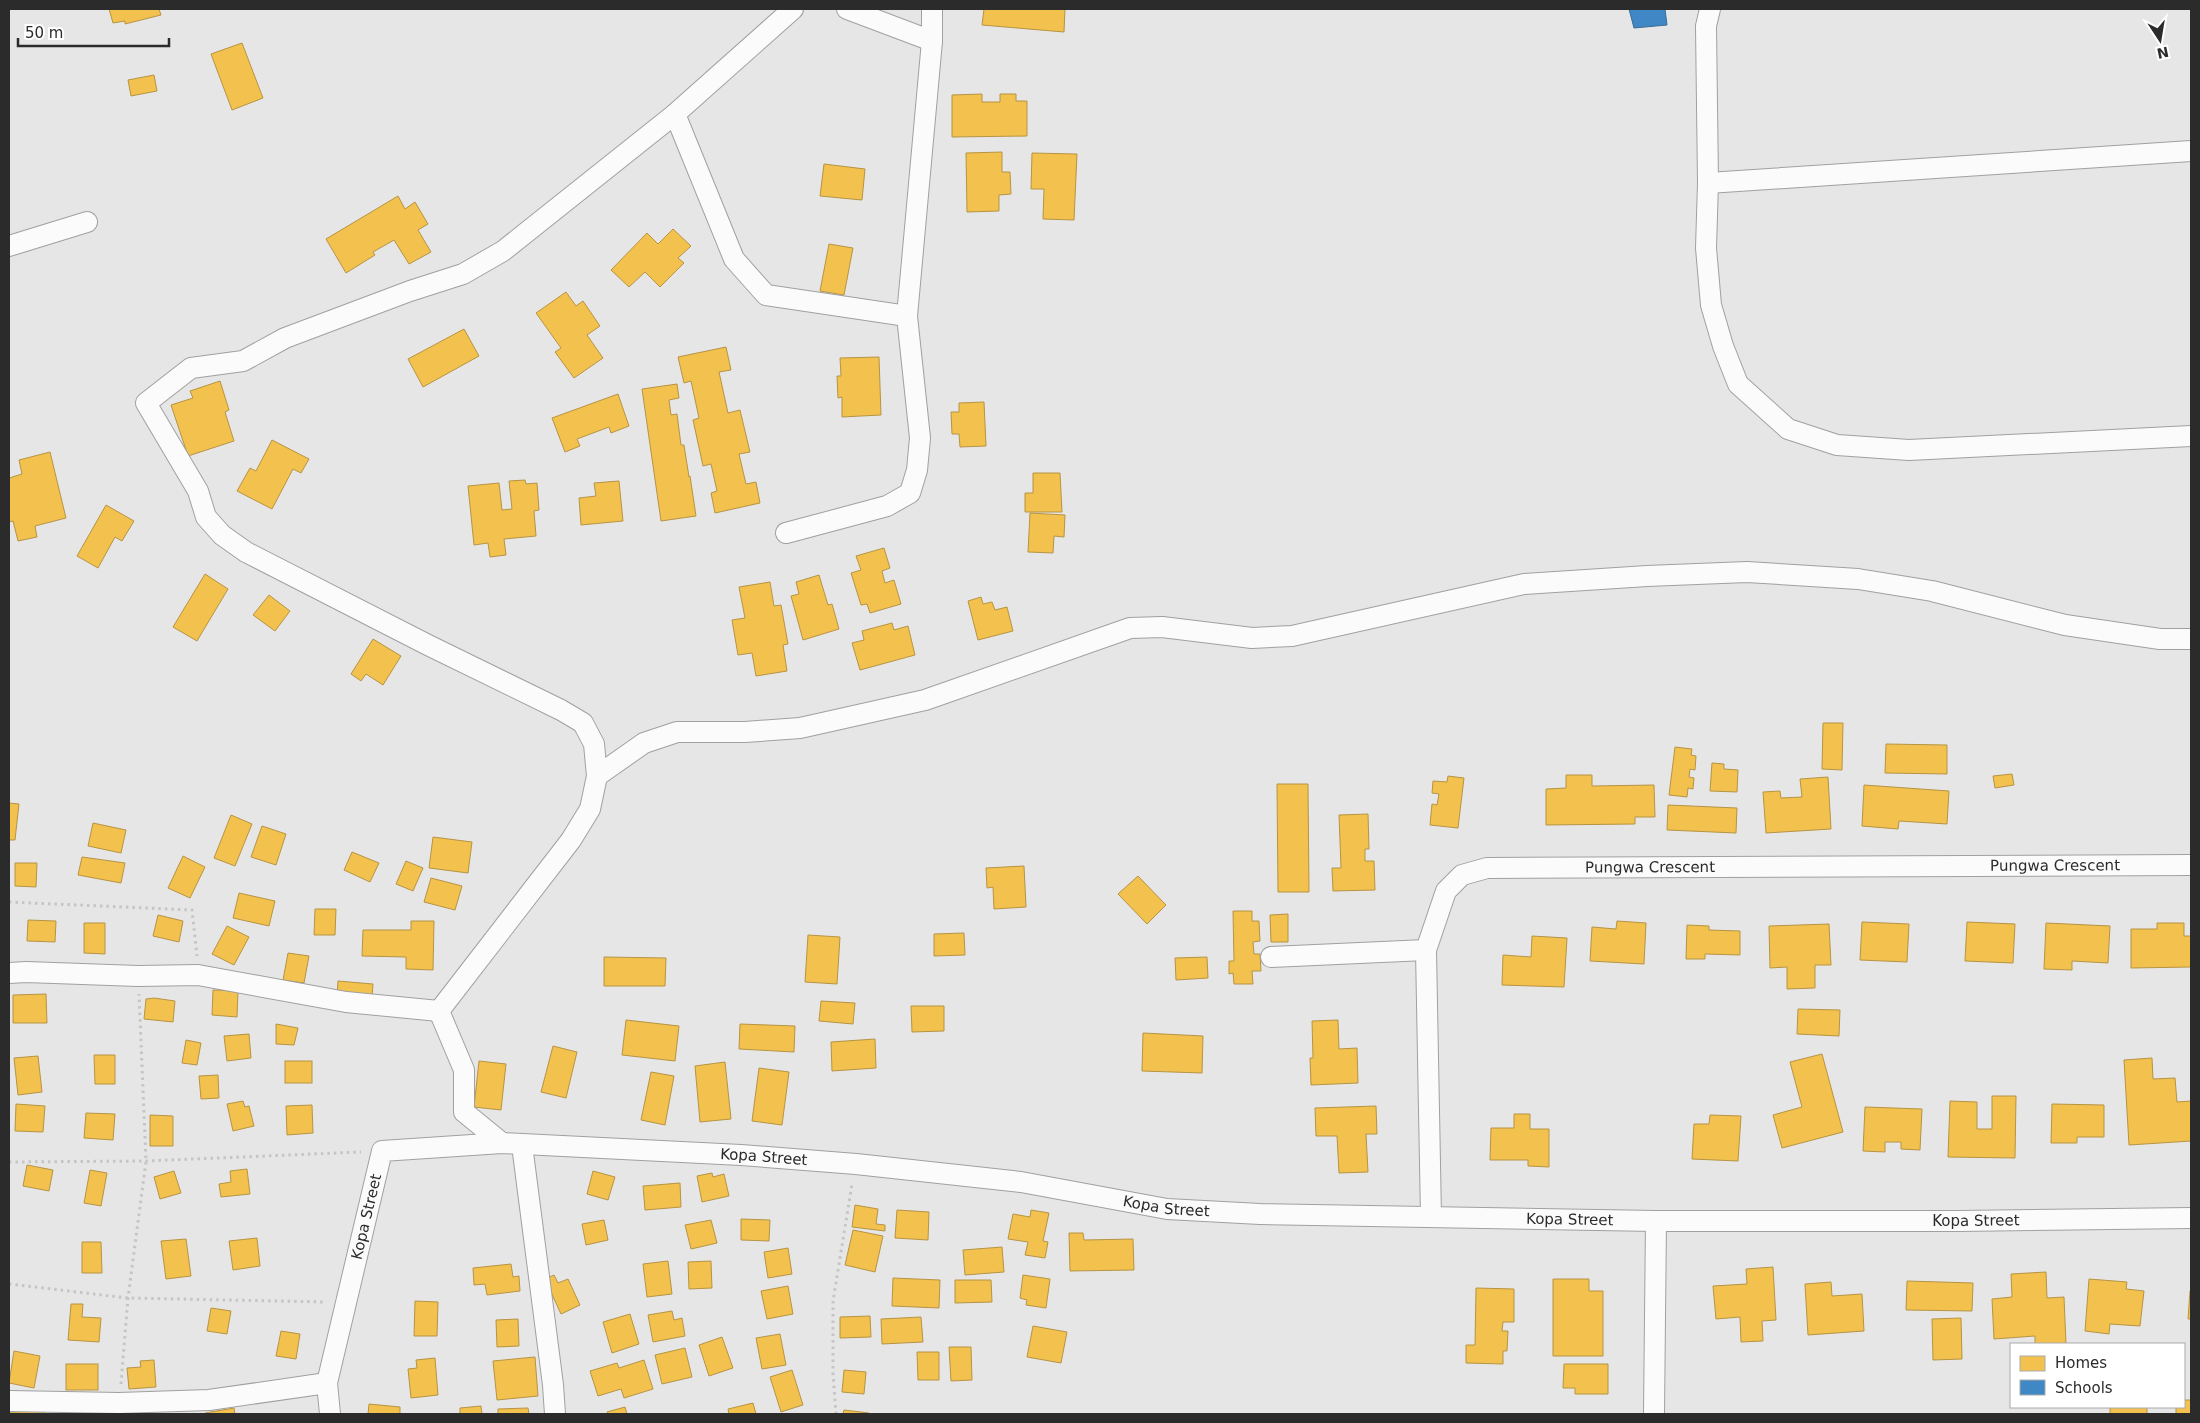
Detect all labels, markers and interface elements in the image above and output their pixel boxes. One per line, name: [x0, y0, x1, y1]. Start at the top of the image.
scale bar: [18, 15, 169, 47]
north arrow: [2135, 15, 2185, 65]
text: 50 m: [25, 24, 63, 42]
text: N: [2155, 44, 2170, 62]
street label: Pungwa Crescent: [1990, 856, 2120, 875]
street label: Pungwa Crescent: [1585, 858, 1715, 877]
street label: Kopa Street: [720, 1145, 808, 1169]
street label: Kopa Street: [348, 1172, 385, 1261]
street label: Kopa Street: [1121, 1192, 1210, 1220]
street label: Kopa Street: [1526, 1210, 1614, 1229]
street label: Kopa Street: [1932, 1211, 2020, 1230]
legend: [2010, 1343, 2185, 1408]
text: Homes: [2055, 1354, 2107, 1372]
text: Schools: [2055, 1379, 2113, 1397]

